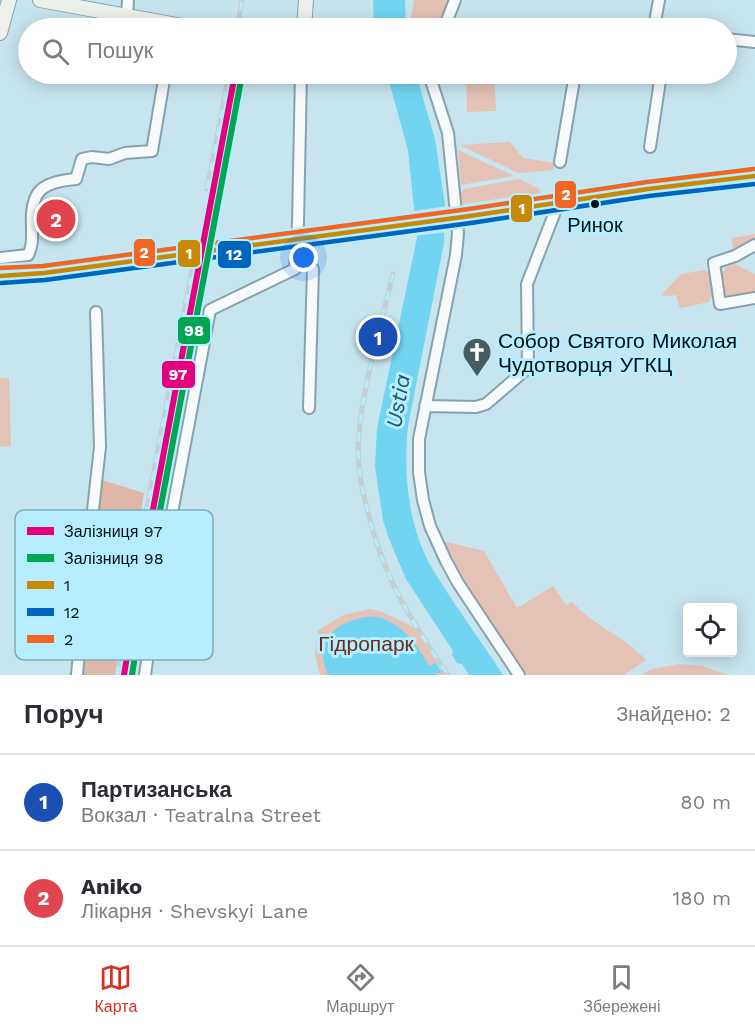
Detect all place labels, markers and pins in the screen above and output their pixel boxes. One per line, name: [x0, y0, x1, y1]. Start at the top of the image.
pin: 2: [36, 196, 76, 242]
marker: Ринок: [589, 198, 601, 210]
place label: Ринок: [567, 213, 623, 237]
pin: 1: [358, 314, 398, 360]
place label: Собор Святого Миколая Чудотворця УГКЦ: [498, 328, 737, 377]
church icon: Собор Святого Миколая Чудотворця УГКЦ: [461, 336, 493, 378]

